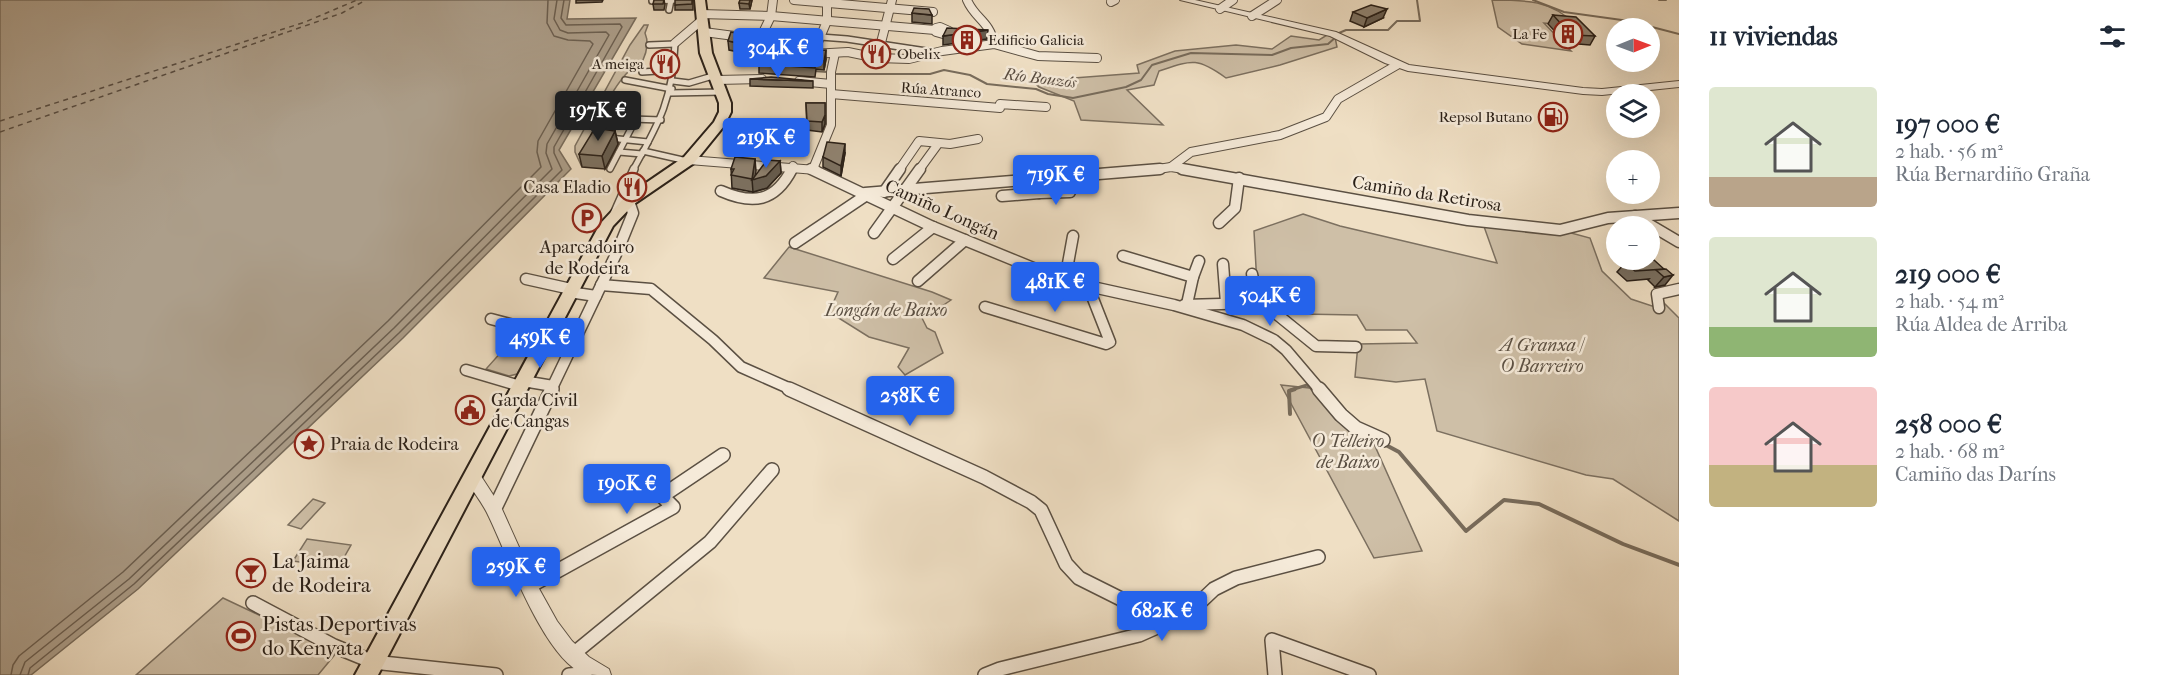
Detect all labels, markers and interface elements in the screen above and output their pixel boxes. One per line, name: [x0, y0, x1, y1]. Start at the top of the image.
building icon: La Fe: [1552, 18, 1584, 50]
north arrow: [1606, 18, 1660, 72]
map controls: [1606, 18, 1660, 270]
icon: filters: [2096, 20, 2129, 53]
text: 11 viviendas: [1709, 21, 1838, 52]
building icon: Edificio Galicia: [951, 24, 983, 56]
place label: La Fe: [1512, 25, 1548, 43]
pin: 304K €: [729, 28, 827, 79]
place label: Edificio Galicia: [988, 31, 1085, 49]
text: 304K €: [747, 36, 809, 59]
restaurant icon: Obelix: [860, 38, 892, 70]
place label: Obelix: [897, 45, 941, 63]
restaurant icon: A meiga: [649, 48, 681, 80]
place label: A meiga: [591, 55, 645, 73]
water label: Río Bouzós: [1002, 64, 1078, 92]
street label: Rúa Atranco: [900, 78, 982, 102]
button: layers: [1606, 84, 1660, 138]
pin: 197K €: [549, 91, 647, 142]
text: 197K €: [569, 99, 627, 122]
fuel station icon: Repsol Butano: [1537, 101, 1569, 133]
place label: Repsol Butano: [1439, 108, 1532, 126]
text: 197 000 €: [1895, 109, 2000, 140]
icon: home: [1757, 111, 1829, 183]
pin: 219K €: [717, 118, 815, 169]
text: 219K €: [737, 126, 795, 149]
text: 2 hab. · 56 m²: [1895, 140, 2003, 163]
button: +: [1606, 150, 1660, 204]
pin: 719K €: [1007, 155, 1105, 206]
text: 719K €: [1027, 163, 1085, 186]
text: Rúa Bernardiño Graña: [1895, 163, 2090, 186]
restaurant icon: Casa Eladio: [616, 171, 648, 203]
street label: Camiño da Retirosa: [1351, 172, 1504, 216]
street label: Camiño Longán: [882, 175, 1003, 245]
place label: Casa Eladio: [523, 177, 611, 198]
parking icon: Aparcadoiro de Rodeira: [571, 202, 603, 234]
button: −: [1606, 216, 1660, 270]
place label: Aparcadoiro de Rodeira: [539, 237, 634, 279]
text: 219 000 €: [1895, 259, 2001, 290]
icon: home: [1757, 261, 1829, 333]
pin: 481K €: [1006, 262, 1104, 313]
text: 481K €: [1025, 270, 1085, 293]
pin: 504K €: [1221, 276, 1319, 327]
text: 504K €: [1239, 284, 1301, 307]
text: 2 hab. · 54 m²: [1895, 290, 2004, 313]
park label: Longán de Baixo: [823, 300, 947, 321]
text: Rúa Aldea de Arriba: [1895, 313, 2067, 336]
pin: 459K €: [491, 318, 589, 369]
text: 459K €: [509, 326, 571, 349]
park label: A Granxa / O Barreiro: [1498, 335, 1586, 377]
pin: 258K €: [861, 376, 959, 427]
text: 258K €: [880, 384, 940, 407]
place label: Garda Civil de Cangas: [491, 390, 578, 432]
public building icon: Garda Civil de Cangas: [454, 394, 486, 426]
text: 258 000 €: [1895, 409, 2002, 440]
icon: home: [1757, 411, 1829, 483]
place icon: Praia de Rodeira: [293, 428, 325, 460]
park label: O Telleiro de Baixo: [1312, 431, 1384, 473]
place label: Praia de Rodeira: [330, 434, 460, 455]
text: 2 hab. · 68 m²: [1895, 440, 2004, 463]
text: Camiño das Daríns: [1895, 463, 2056, 486]
pin: 190K €: [578, 464, 676, 515]
text: 190K €: [597, 472, 657, 495]
pin: 259K €: [467, 547, 565, 598]
place label: La Jaima de Rodeira: [272, 549, 371, 597]
text: 259K €: [486, 555, 546, 578]
bar icon: La Jaima de Rodeira: [235, 557, 267, 589]
pin: 682K €: [1113, 591, 1211, 642]
text: 682K €: [1131, 599, 1193, 622]
place label: Pistas Deportivas do Kenyata: [262, 612, 417, 660]
sports icon: Pistas Deportivas do Kenyata: [225, 620, 257, 652]

